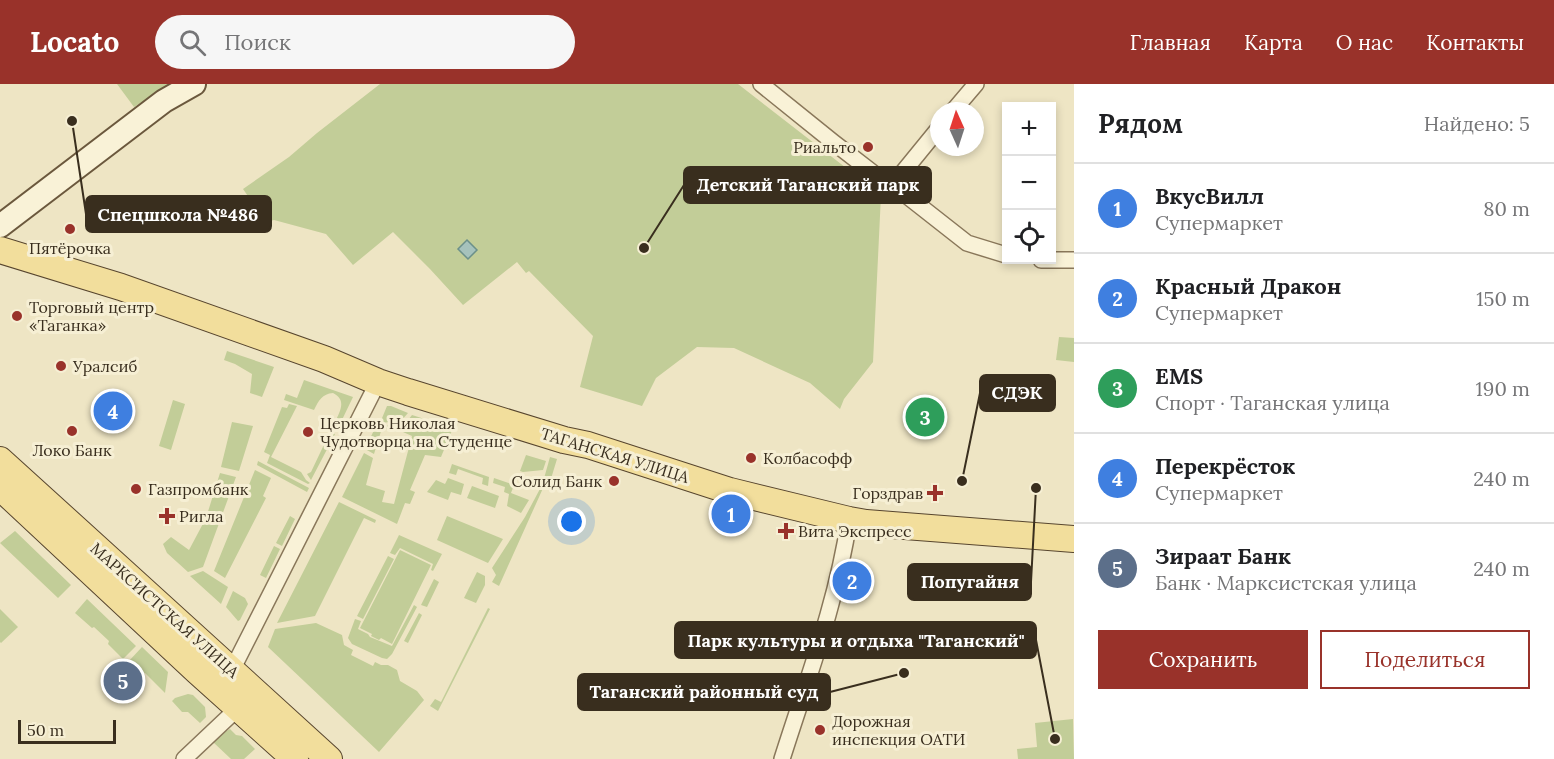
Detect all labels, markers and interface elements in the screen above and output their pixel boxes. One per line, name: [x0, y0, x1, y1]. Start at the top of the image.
search box: [155, 15, 575, 69]
text: Locato: [30, 24, 119, 60]
icon: search: [176, 26, 209, 59]
text: Поиск: [224, 28, 291, 56]
text: Главная: [1130, 29, 1211, 56]
text: Карта: [1244, 29, 1303, 56]
text: О нас: [1336, 29, 1393, 56]
text: Контакты: [1426, 29, 1524, 56]
north arrow: [930, 102, 984, 156]
map controls: [1002, 102, 1056, 264]
button: +: [1002, 102, 1056, 156]
text: Рядом: [1098, 107, 1183, 140]
text: Найдено: 5: [1424, 111, 1530, 136]
place label: Риальто: [793, 137, 856, 157]
marker: Риальто: [861, 140, 875, 154]
button: −: [1002, 156, 1056, 210]
callout: Детский Таганский парк: [684, 167, 931, 203]
text: Детский Таганский парк: [696, 173, 920, 196]
text: ВкусВилл: [1155, 182, 1264, 210]
callout: Спецшкола №486: [86, 196, 271, 232]
text: 1: [1113, 196, 1122, 221]
text: 80 m: [1483, 196, 1530, 221]
text: Спецшкола №486: [98, 203, 258, 226]
button: locate: [1002, 210, 1056, 264]
text: Супермаркет: [1155, 210, 1283, 235]
marker: Пятёрочка: [63, 222, 77, 236]
place label: Пятёрочка: [29, 238, 111, 258]
text: Красный Дракон: [1155, 272, 1341, 300]
text: 2: [1112, 286, 1123, 311]
text: 150 m: [1476, 286, 1530, 311]
place label: Торговый центр «Таганка»: [29, 297, 154, 335]
text: Супермаркет: [1155, 300, 1283, 325]
marker: Торговый центр «Таганка»: [10, 309, 24, 323]
place label: Уралсиб: [72, 356, 138, 376]
marker: Уралсиб: [54, 359, 68, 373]
text: EMS: [1155, 362, 1203, 390]
callout: СДЭК: [980, 375, 1055, 411]
text: 3: [1112, 376, 1123, 401]
text: 190 m: [1476, 376, 1530, 401]
text: СДЭК: [992, 381, 1043, 404]
pin: 4: [94, 388, 132, 434]
text: Спорт · Таганская улица: [1155, 390, 1390, 415]
pin: 3: [906, 394, 944, 440]
place label: Церковь Николая Чудотворца на Студенце: [320, 413, 513, 451]
street label: ТАГАНСКАЯ УЛИЦА: [539, 423, 692, 487]
marker: Локо Банк: [65, 424, 79, 438]
marker: Церковь Николая Чудотворца на Студенце: [301, 425, 315, 439]
place label: Локо Банк: [32, 440, 112, 460]
place label: Колбасофф: [763, 448, 852, 468]
marker: Колбасофф: [744, 451, 758, 465]
text: Перекрёсток: [1155, 452, 1295, 480]
text: 4: [1112, 466, 1123, 491]
text: 240 m: [1473, 466, 1530, 491]
place label: Солид Банк: [512, 471, 602, 491]
marker: Солид Банк: [607, 474, 621, 488]
place label: Газпромбанк: [148, 479, 249, 499]
text: Супермаркет: [1155, 480, 1283, 505]
marker: Газпромбанк: [129, 482, 143, 496]
place label: Горздрав: [852, 483, 923, 503]
marker: Горздрав: [928, 486, 942, 500]
pin: 1: [712, 492, 750, 536]
place label: Ригла: [179, 506, 223, 526]
your location: [557, 507, 586, 536]
marker: Ригла: [160, 509, 174, 523]
place label: Вита Экспресс: [798, 521, 911, 541]
marker: Вита Экспресс: [779, 524, 793, 538]
street label: МАРКСИСТСКАЯ УЛИЦА: [87, 538, 244, 683]
text: Зираат Банк: [1155, 542, 1291, 570]
text: 5: [1112, 556, 1123, 581]
text: 240 m: [1473, 556, 1530, 581]
pin: 2: [832, 558, 872, 604]
callout: Попугайня: [908, 564, 1031, 600]
text: Попугайня: [921, 570, 1019, 593]
text: Банк · Марксистская улица: [1155, 570, 1417, 595]
callout: Парк культуры и отдыха "Таганский": [675, 622, 1036, 658]
text: Парк культуры и отдыха "Таганский": [688, 629, 1025, 652]
button: Сохранить: [1098, 630, 1308, 689]
button: Поделиться: [1320, 630, 1530, 689]
pin: 5: [104, 658, 142, 704]
callout: Таганский районный суд: [578, 674, 830, 710]
text: Таганский районный суд: [590, 680, 818, 703]
place label: Дорожная инспекция ОАТИ: [832, 711, 965, 749]
scale bar: [18, 717, 116, 744]
text: 50 m: [27, 720, 64, 740]
marker: Дорожная инспекция ОАТИ: [813, 723, 827, 737]

